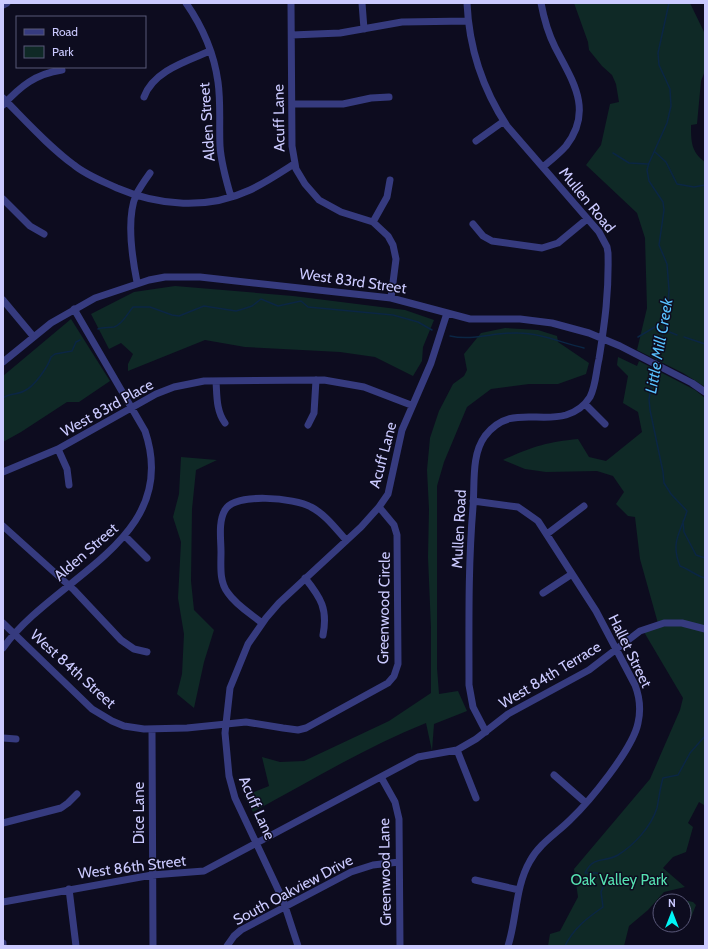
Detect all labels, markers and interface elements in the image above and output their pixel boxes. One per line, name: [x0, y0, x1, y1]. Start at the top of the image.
legend: [16, 16, 146, 68]
text: Road: [52, 24, 78, 39]
text: Park: [52, 44, 74, 59]
street label: Alden Street: [195, 82, 219, 162]
street label: Acuff Lane: [269, 84, 289, 152]
street label: Mullen Road: [555, 164, 619, 236]
street label: West 83rd Street: [298, 265, 408, 297]
water label: Little Mill Creek: [641, 296, 677, 395]
street label: West 83rd Place: [58, 375, 157, 441]
street label: Acuff Lane: [366, 420, 401, 490]
street label: Mullen Road: [448, 489, 470, 569]
street label: Alden Street: [50, 519, 122, 585]
street label: Greenwood Circle: [374, 551, 394, 664]
street label: Hallet Street: [605, 611, 655, 691]
street label: West 84th Street: [27, 626, 119, 712]
street label: West 84th Terrace: [496, 637, 604, 713]
street label: Acuff Lane: [235, 773, 279, 843]
street label: Dice Lane: [130, 781, 148, 844]
street label: Greenwood Lane: [375, 818, 395, 926]
street label: West 86th Street: [77, 851, 187, 883]
street label: South Oakview Drive: [230, 851, 356, 929]
park label: Oak Valley Park: [570, 871, 668, 889]
north arrow: [652, 893, 692, 933]
text: N: [668, 896, 676, 910]

